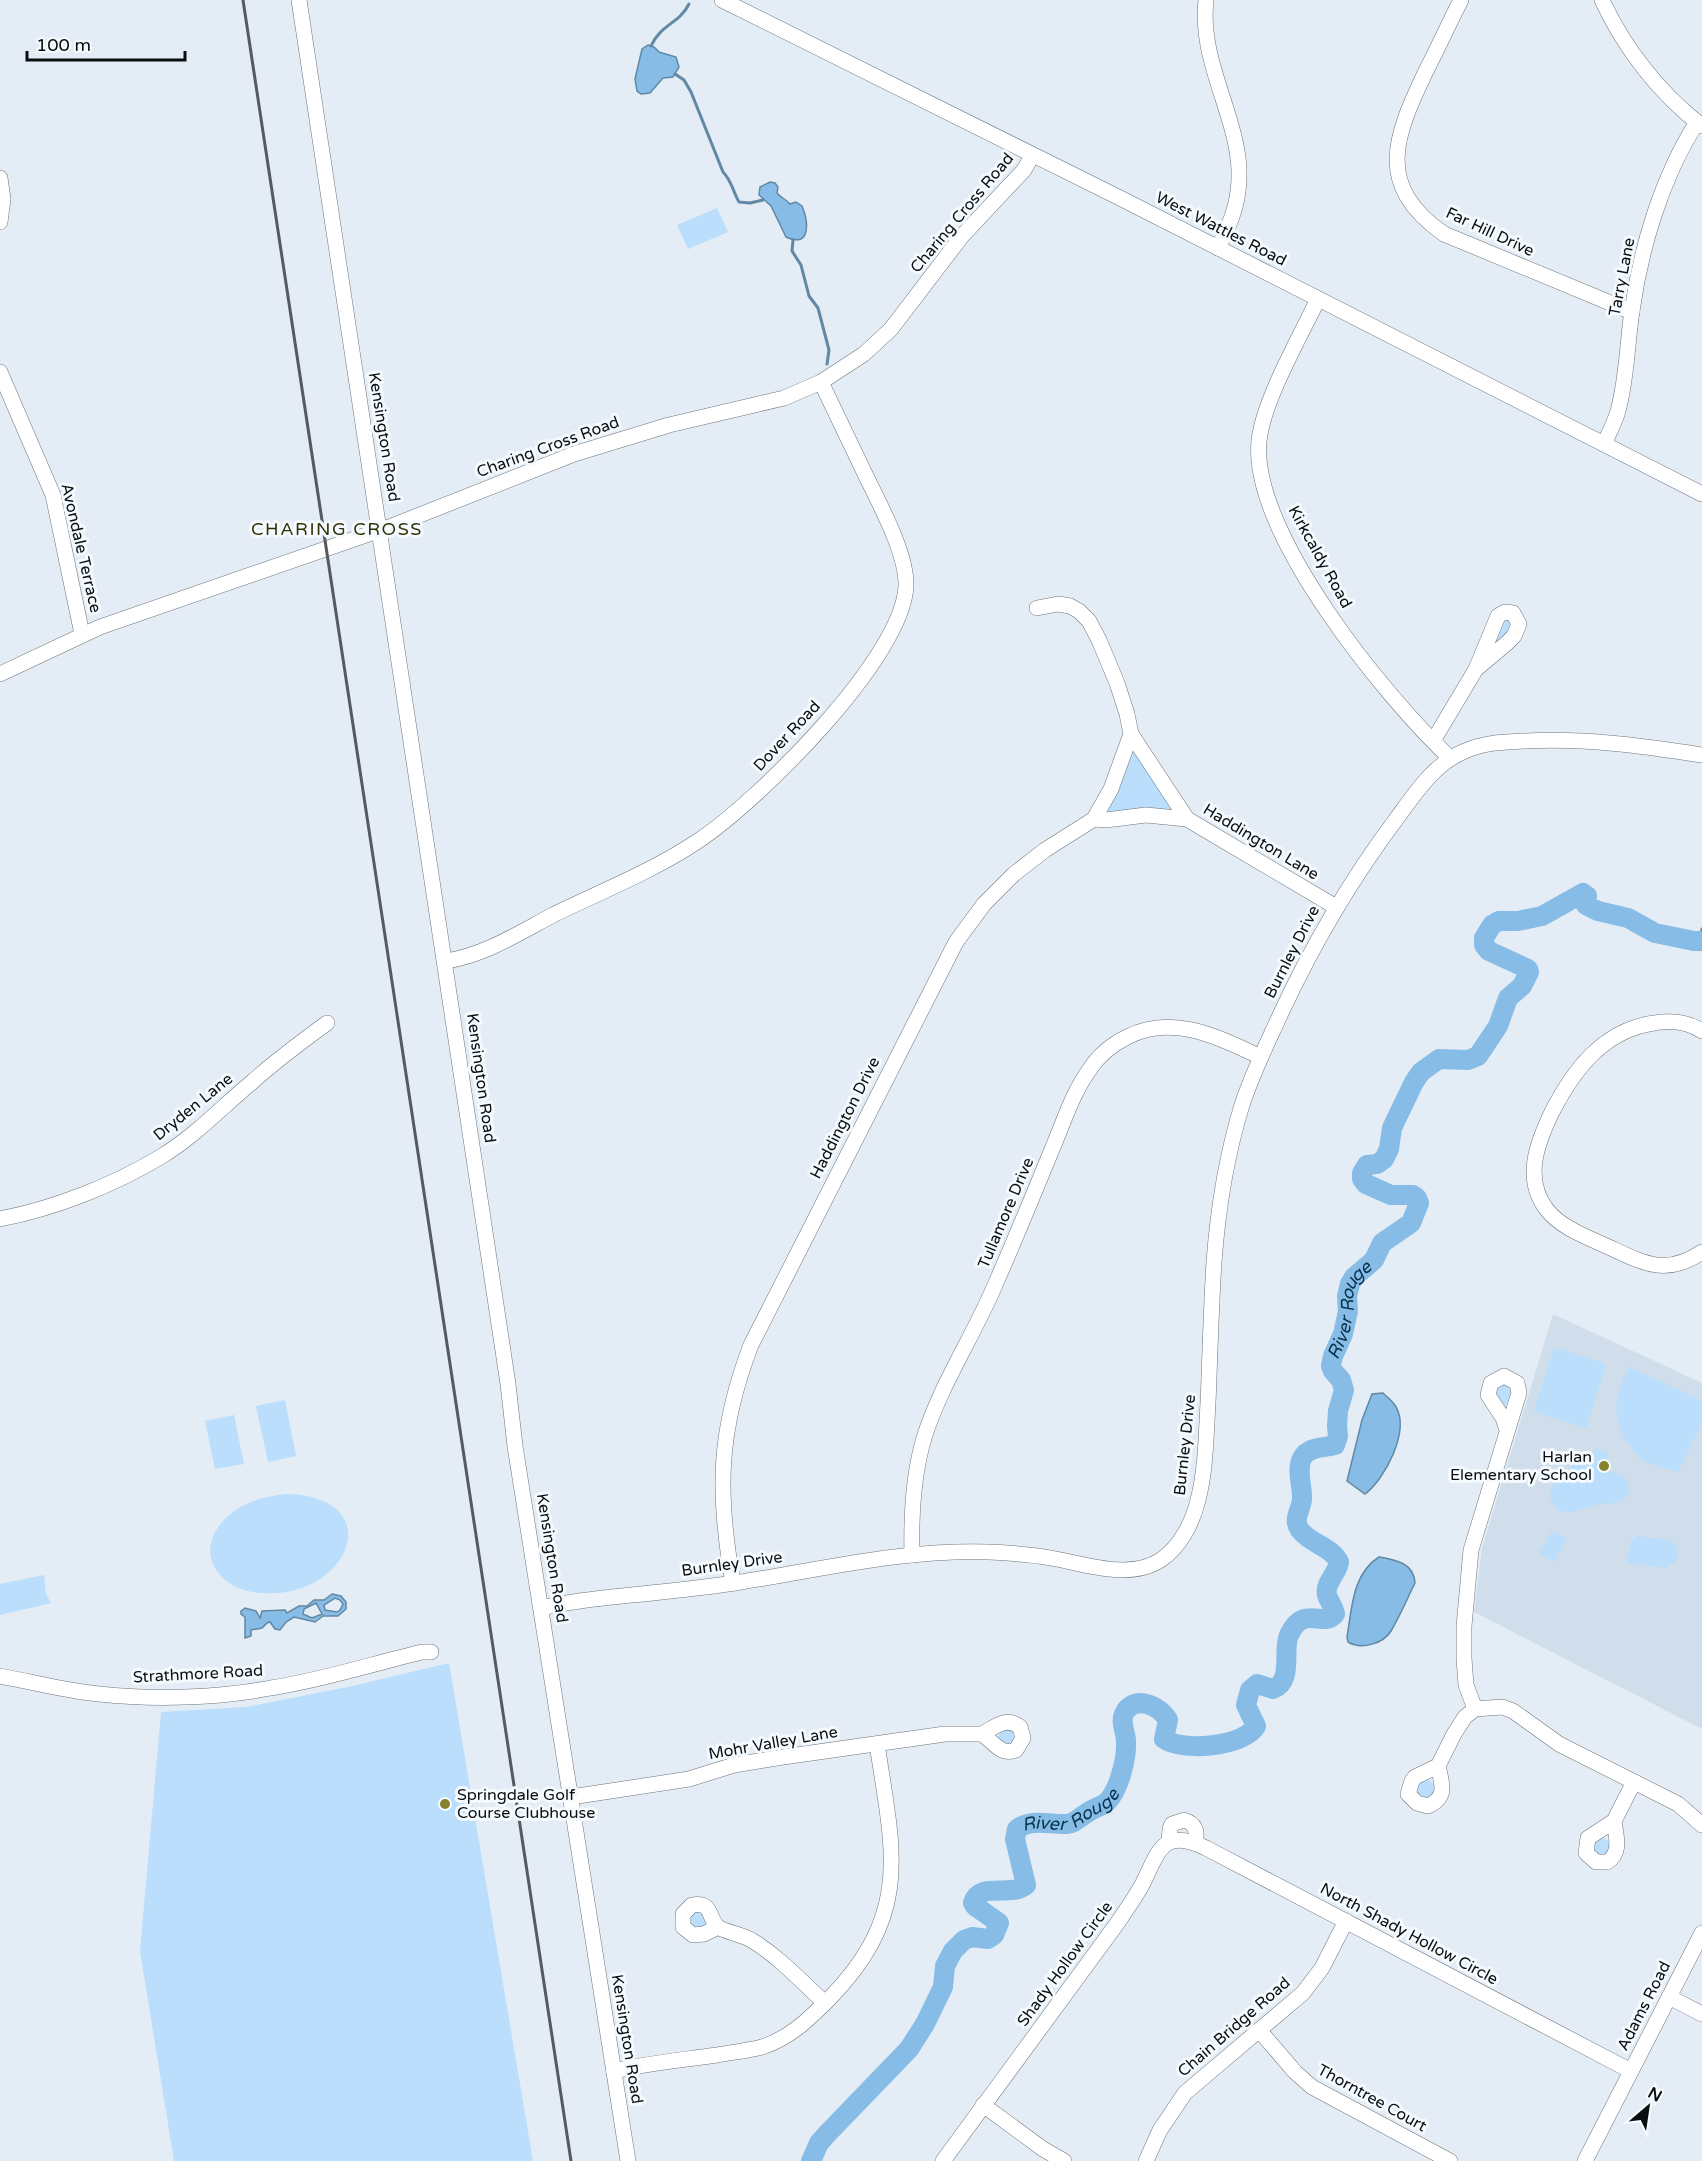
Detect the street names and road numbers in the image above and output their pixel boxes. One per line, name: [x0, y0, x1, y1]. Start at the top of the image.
street label: Charing Cross Road: [906, 149, 1018, 277]
street label: West Wattles Road: [1152, 187, 1290, 271]
street label: Far Hill Drive: [1443, 203, 1537, 261]
street label: Tarry Lane: [1605, 236, 1639, 318]
street label: Kensington Road: [364, 371, 404, 503]
street label: Charing Cross Road: [474, 412, 622, 482]
street label: Avondale Terrace: [56, 481, 106, 615]
street label: Kirkcaldy Road: [1284, 502, 1356, 612]
street label: Dover Road: [749, 697, 825, 775]
street label: Haddington Lane: [1199, 800, 1323, 884]
street label: Burnley Drive: [1260, 902, 1324, 1002]
street label: Kensington Road: [462, 1012, 500, 1144]
street label: Haddington Drive: [806, 1054, 884, 1182]
street label: Dryden Lane: [149, 1069, 237, 1145]
street label: Tullamore Drive: [974, 1155, 1038, 1271]
street label: Burnley Drive: [1170, 1393, 1200, 1497]
street label: Kensington Road: [532, 1492, 572, 1624]
street label: Burnley Drive: [680, 1547, 784, 1581]
street label: Strathmore Road: [132, 1661, 264, 1687]
street label: Mohr Valley Lane: [707, 1722, 839, 1764]
street label: North Shady Hollow Circle: [1317, 1879, 1501, 1989]
street label: Shady Hollow Circle: [1013, 1897, 1117, 2031]
street label: Adams Road: [1613, 1958, 1675, 2054]
street label: Kensington Road: [607, 1973, 647, 2105]
street label: Chain Bridge Road: [1174, 1973, 1294, 2081]
street label: Thorntree Court: [1314, 2060, 1430, 2136]

